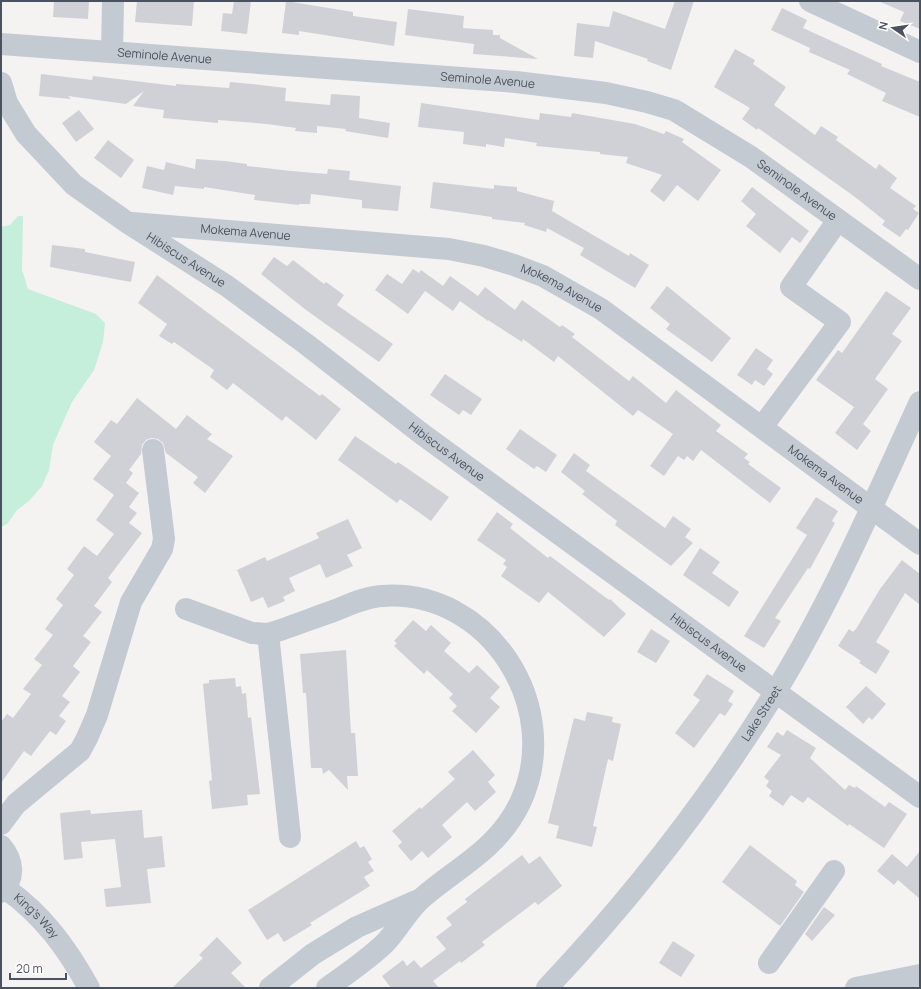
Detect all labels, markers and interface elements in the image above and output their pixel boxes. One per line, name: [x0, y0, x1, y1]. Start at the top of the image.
north arrow: [873, 8, 913, 48]
text: N: [875, 20, 891, 31]
street label: Seminole Avenue: [117, 44, 212, 68]
street label: Seminole Avenue: [440, 67, 536, 92]
street label: Seminole Avenue: [754, 155, 841, 224]
street label: Mokema Avenue: [200, 220, 291, 244]
street label: Hibiscus Avenue: [143, 228, 229, 291]
street label: Mokema Avenue: [518, 259, 606, 316]
street label: Hibiscus Avenue: [405, 418, 489, 485]
street label: Mokema Avenue: [785, 441, 867, 508]
street label: Hibiscus Avenue: [667, 609, 751, 676]
street label: Lake Street: [737, 682, 786, 745]
street label: King's Way: [10, 889, 63, 942]
scale bar: [10, 955, 66, 981]
text: 20 m: [16, 960, 43, 977]

